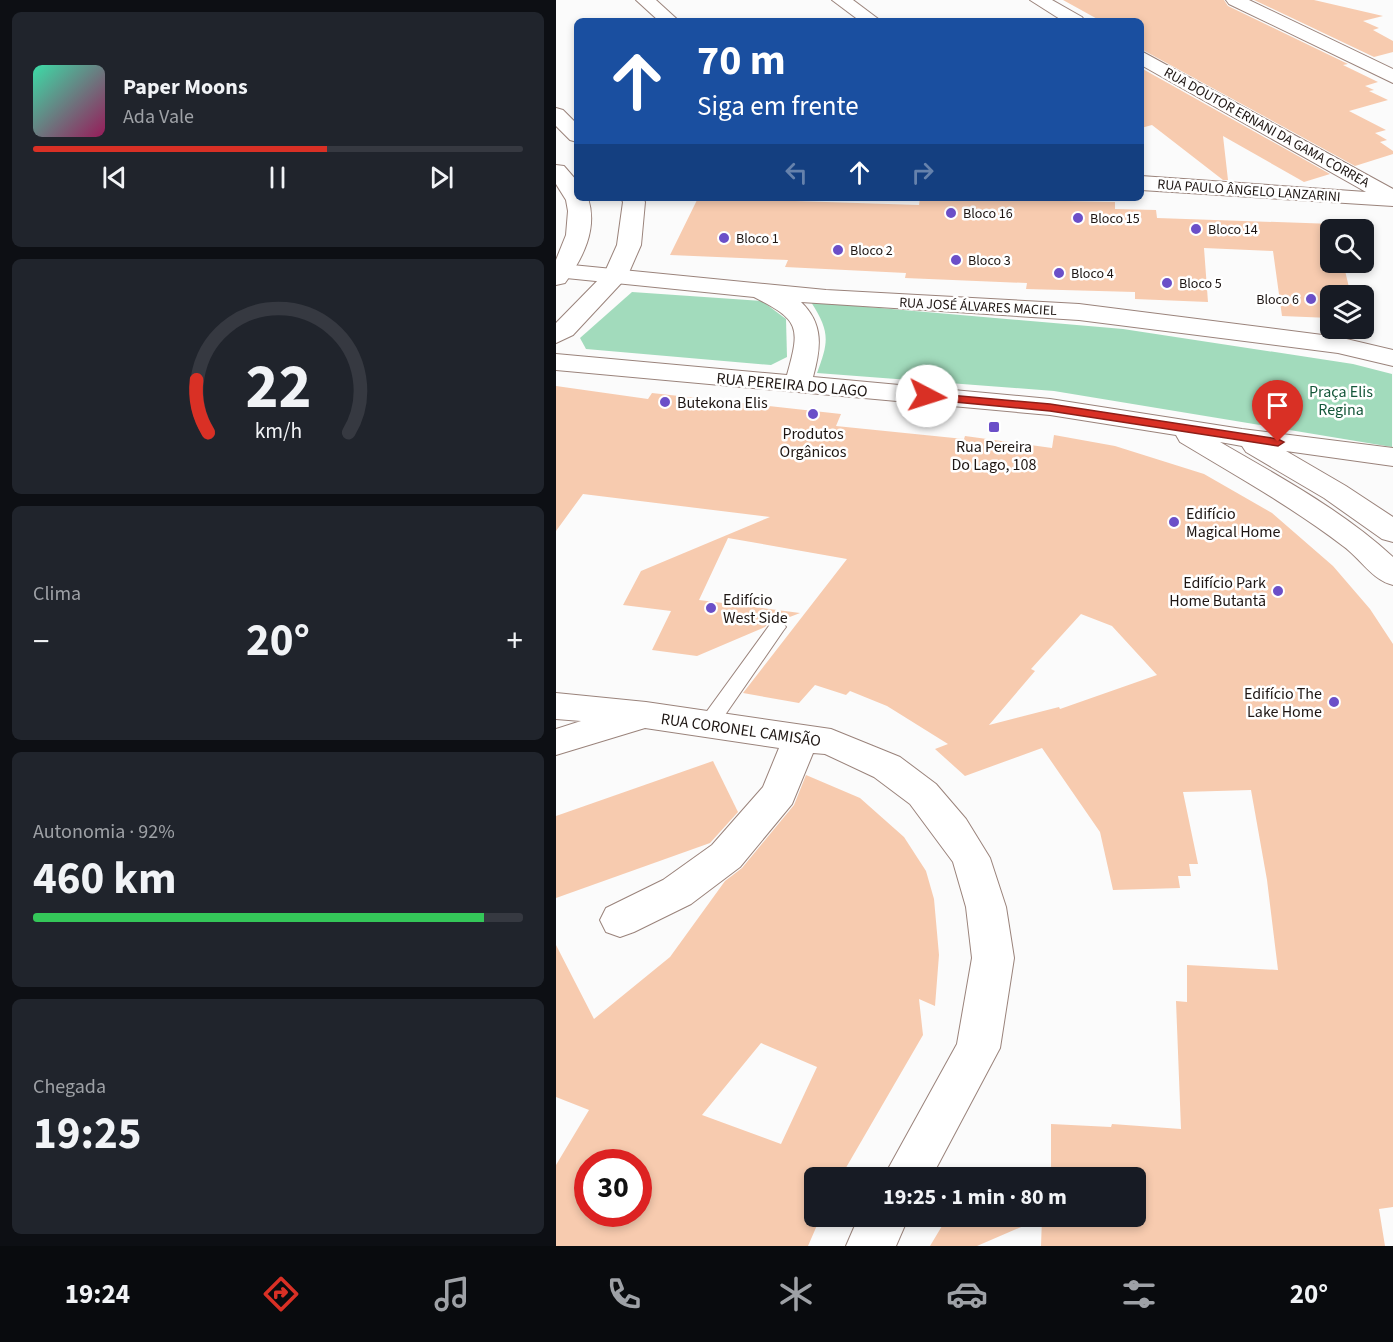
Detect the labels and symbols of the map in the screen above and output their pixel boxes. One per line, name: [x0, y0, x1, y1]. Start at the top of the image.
street label: RUA DOUTOR ERNANI DA GAMA CORREA: [1160, 63, 1373, 193]
street label: RUA PAULO ÂNGELO LANZARINI: [1157, 175, 1341, 207]
place label: Bloco 16: [963, 204, 1013, 224]
marker: Bloco 16: [944, 206, 958, 220]
place label: Bloco 15: [1090, 209, 1140, 229]
marker: Bloco 15: [1071, 211, 1085, 225]
place label: Bloco 14: [1208, 220, 1258, 240]
marker: Bloco 14: [1189, 222, 1203, 236]
place label: Bloco 1: [736, 229, 779, 249]
marker: Bloco 1: [717, 231, 731, 245]
place label: Bloco 2: [850, 241, 893, 261]
marker: Bloco 2: [831, 243, 845, 257]
place label: Bloco 3: [968, 251, 1011, 271]
marker: Bloco 3: [949, 253, 963, 267]
place label: Bloco 4: [1071, 264, 1114, 284]
marker: Bloco 4: [1052, 266, 1066, 280]
place label: Bloco 5: [1179, 274, 1222, 294]
marker: Bloco 5: [1160, 276, 1174, 290]
place label: Bloco 6: [1256, 290, 1299, 310]
marker: Bloco 6: [1304, 292, 1318, 306]
street label: RUA JOSÉ ÁLVARES MACIEL: [899, 293, 1058, 321]
position arrow: [895, 364, 959, 428]
street label: RUA PEREIRA DO LAGO: [715, 367, 868, 403]
pin: [1252, 380, 1303, 442]
park label: Praça Elis Regina: [1309, 381, 1373, 421]
place label: Butekona Elis: [677, 392, 768, 414]
marker: Butekona Elis: [658, 395, 672, 409]
marker: Produtos Orgânicos: [806, 407, 820, 421]
marker: Rua Pereira Do Lago, 108: [987, 420, 1001, 434]
place label: Produtos Orgânicos: [780, 423, 847, 463]
place label: Rua Pereira Do Lago, 108: [952, 436, 1037, 476]
place label: Edifício Magical Home: [1186, 503, 1281, 543]
marker: Edifício Magical Home: [1167, 515, 1181, 529]
place label: Edifício Park Home Butantã: [1169, 572, 1266, 612]
marker: Edifício Park Home Butantã: [1271, 584, 1285, 598]
place label: Edifício West Side: [723, 589, 788, 629]
marker: Edifício West Side: [704, 601, 718, 615]
place label: Edifício The Lake Home: [1244, 683, 1322, 723]
marker: Edifício The Lake Home: [1327, 695, 1341, 709]
street label: RUA CORONEL CAMISÃO: [660, 708, 822, 752]
speed limit sign: 30: [574, 1149, 652, 1227]

